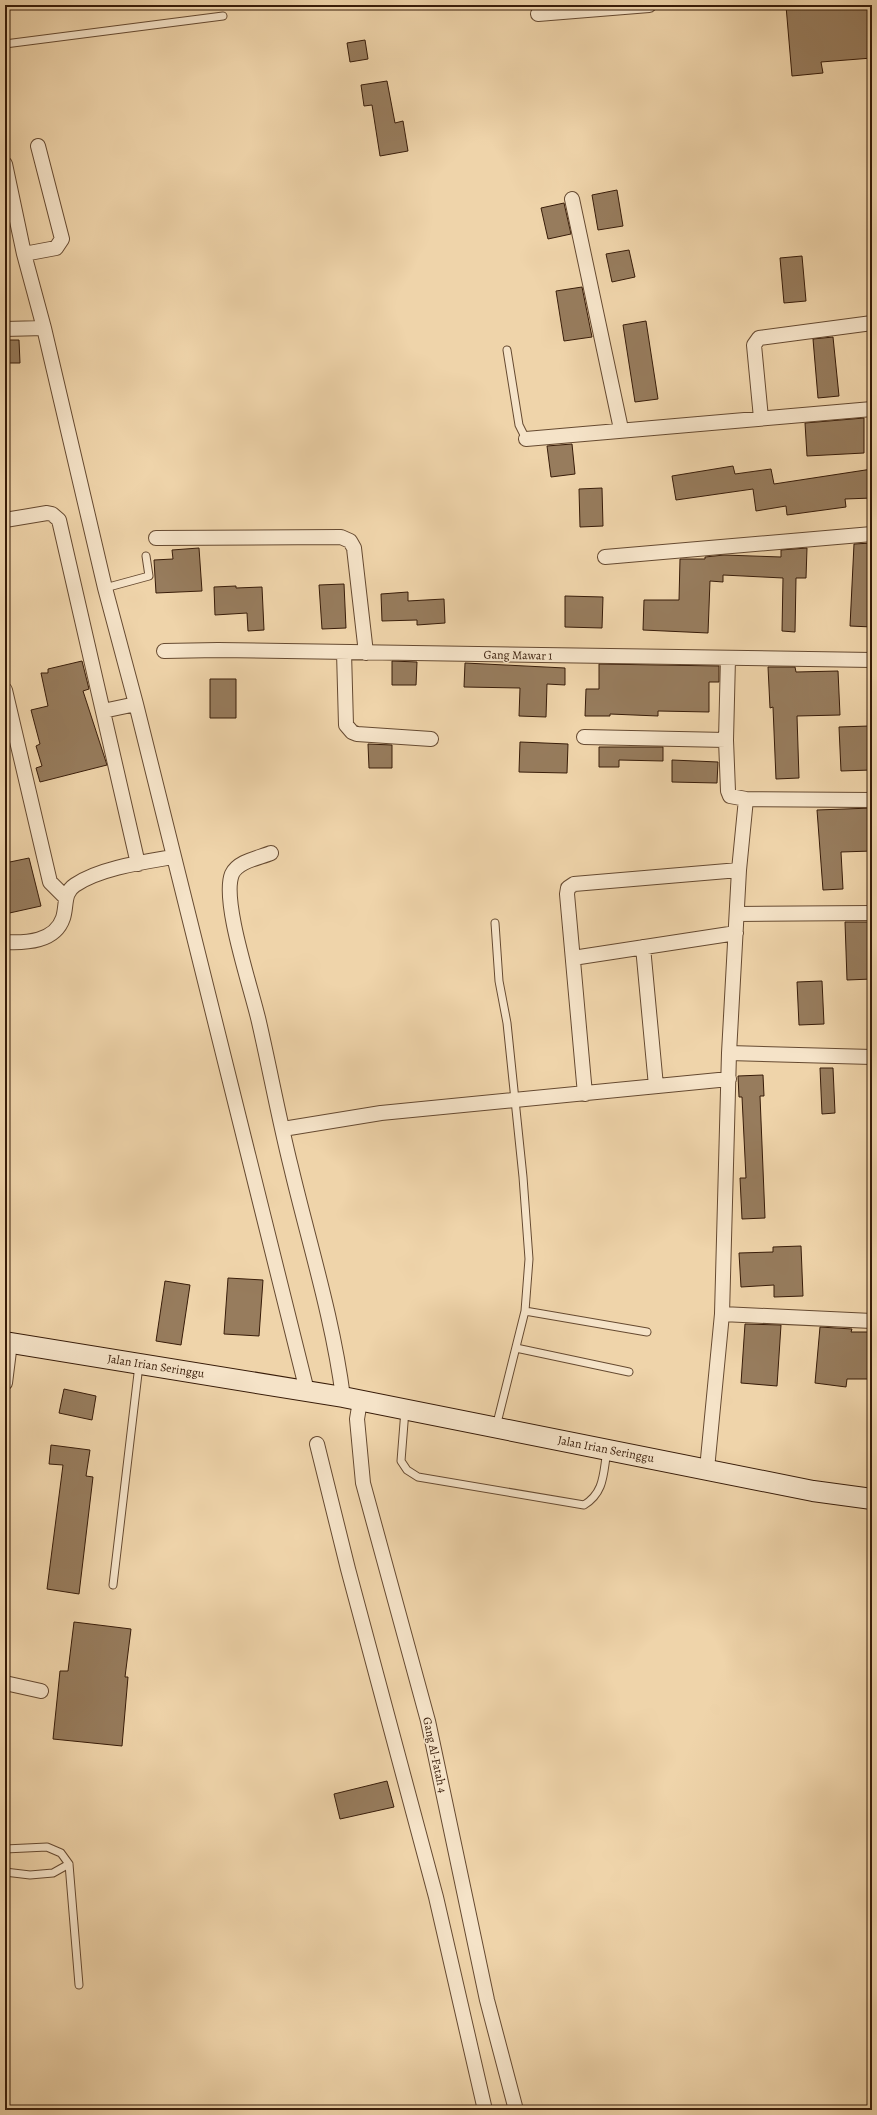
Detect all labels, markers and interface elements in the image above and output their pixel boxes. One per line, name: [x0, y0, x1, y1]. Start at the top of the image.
street label: Gang Mawar 1: [483, 646, 553, 664]
street label: Jalan Irian Seringgu: [106, 1350, 206, 1382]
street label: Jalan Irian Seringgu: [556, 1432, 656, 1466]
street label: Gang Al-Fatah 4: [419, 1716, 451, 1795]

